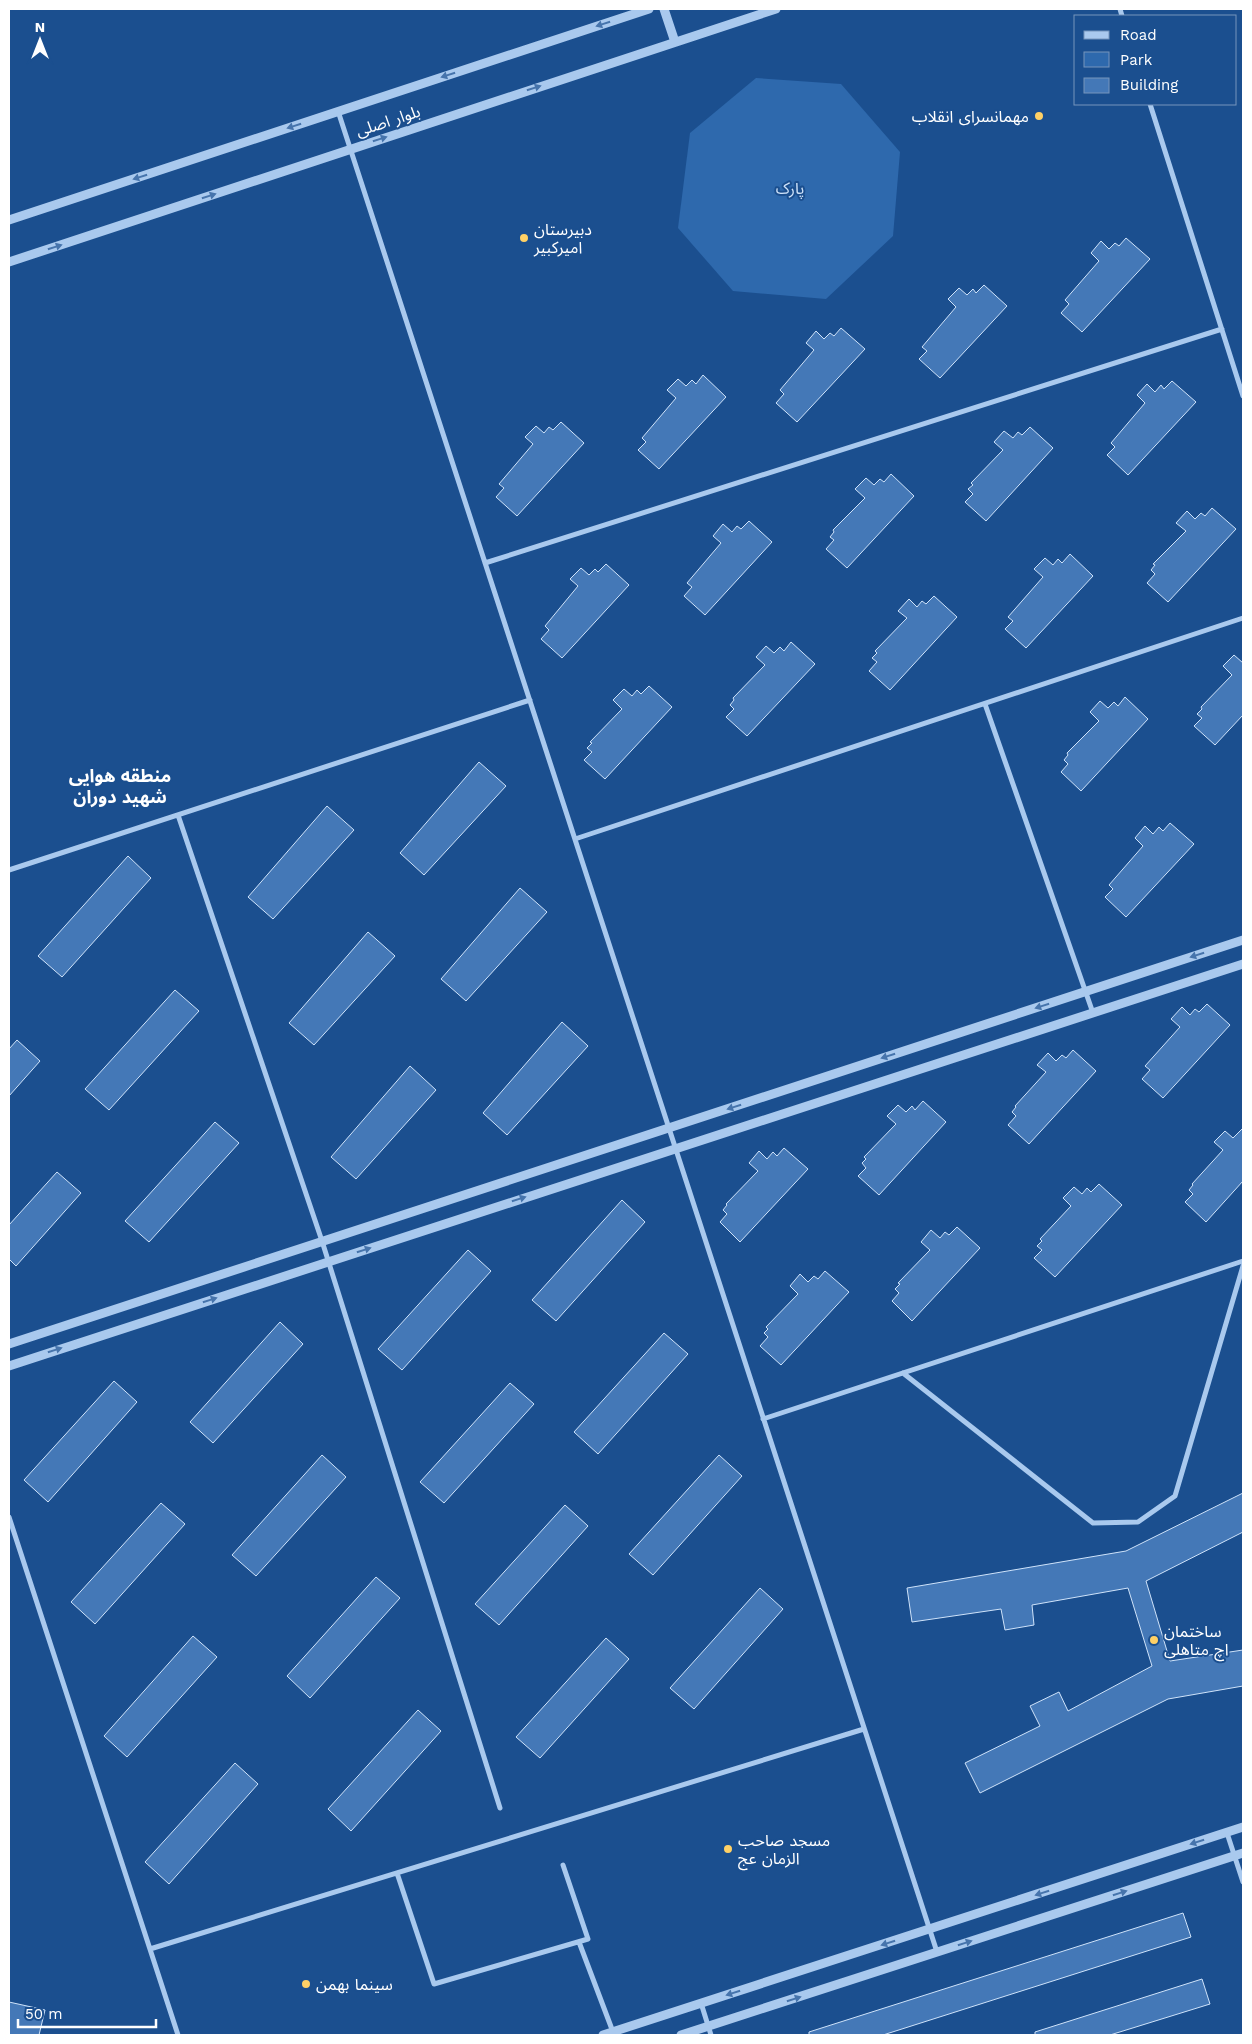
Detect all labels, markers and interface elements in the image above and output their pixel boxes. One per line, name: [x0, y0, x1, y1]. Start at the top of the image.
north arrow: [15, 15, 65, 65]
legend: [1074, 15, 1237, 105]
text: N: [35, 19, 45, 35]
one-way arrow: [595, 21, 610, 28]
text: Road: [1120, 26, 1157, 44]
text: Park: [1120, 51, 1153, 69]
one-way arrow: [441, 72, 456, 79]
text: Building: [1120, 76, 1178, 94]
one-way arrow: [527, 84, 542, 92]
street label: بلوار اصلی: [353, 102, 423, 140]
place label: مهمانسرای انقلاب: [912, 107, 1029, 126]
marker: مهمانسرای انقلاب: [1033, 110, 1045, 122]
one-way arrow: [286, 122, 301, 130]
one-way arrow: [373, 135, 388, 143]
one-way arrow: [132, 173, 147, 181]
park label: پارک: [776, 179, 804, 199]
one-way arrow: [202, 192, 217, 199]
place label: دبیرستان امیرکبیر: [533, 220, 592, 257]
marker: دبیرستان امیرکبیر: [518, 232, 530, 244]
one-way arrow: [48, 243, 63, 251]
district label: منطقه هوایی شهید دوران: [69, 765, 171, 808]
one-way arrow: [1189, 952, 1204, 960]
one-way arrow: [1035, 1003, 1050, 1010]
one-way arrow: [880, 1053, 895, 1061]
one-way arrow: [726, 1104, 741, 1111]
one-way arrow: [511, 1195, 526, 1203]
one-way arrow: [357, 1245, 372, 1253]
one-way arrow: [202, 1296, 217, 1303]
one-way arrow: [48, 1346, 63, 1354]
place label: ساختمان اچ متاهلی: [1164, 1622, 1229, 1662]
marker: ساختمان اچ متاهلی: [1148, 1634, 1160, 1646]
place label: مسجد صاحب الزمان عج: [738, 1831, 830, 1871]
one-way arrow: [1189, 1839, 1204, 1847]
marker: مسجد صاحب الزمان عج: [722, 1843, 734, 1855]
one-way arrow: [1112, 1889, 1127, 1896]
one-way arrow: [1035, 1890, 1050, 1897]
one-way arrow: [958, 1939, 973, 1947]
one-way arrow: [880, 1940, 895, 1948]
place label: سینما بهمن: [316, 1975, 393, 1994]
marker: سینما بهمن: [300, 1978, 312, 1990]
one-way arrow: [726, 1989, 741, 1997]
one-way arrow: [786, 1994, 801, 2002]
scale bar: [18, 1996, 155, 2028]
text: 50 m: [25, 2005, 62, 2023]

